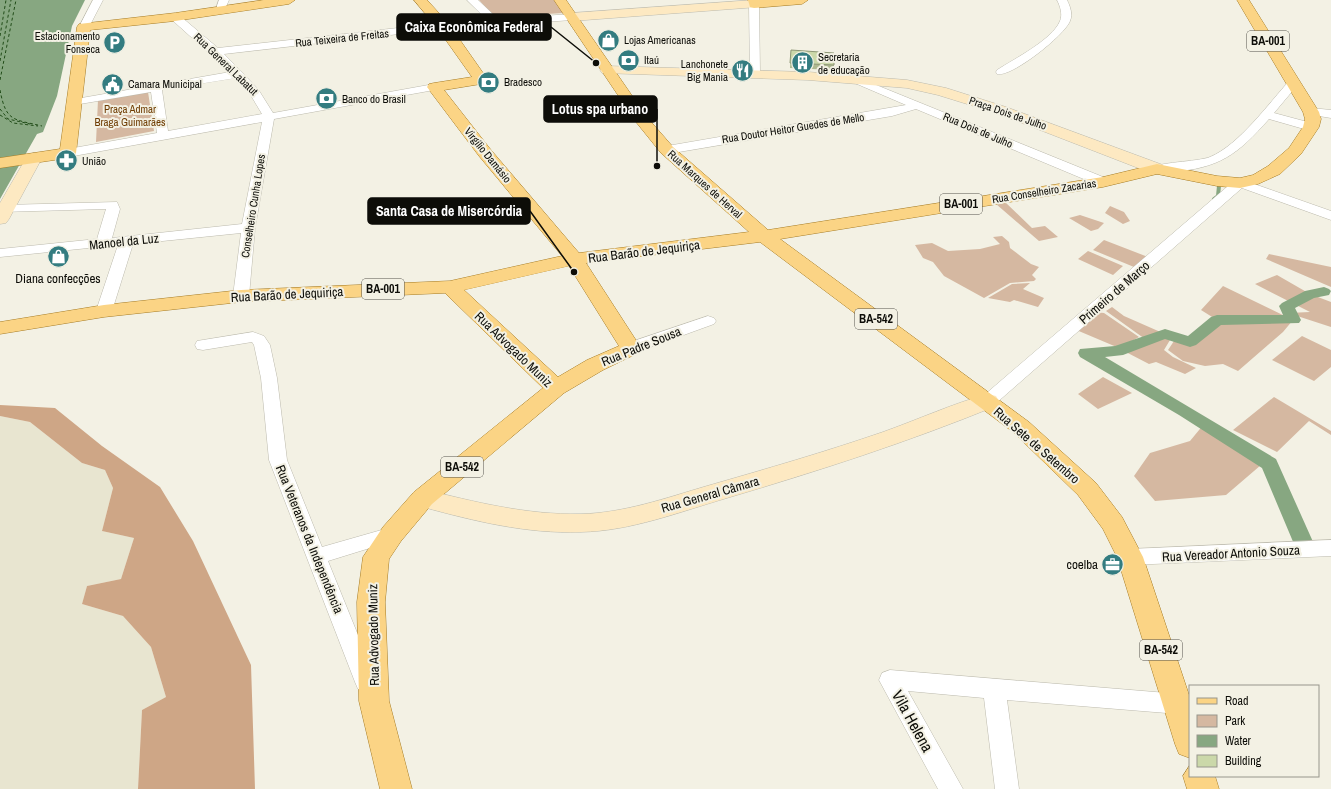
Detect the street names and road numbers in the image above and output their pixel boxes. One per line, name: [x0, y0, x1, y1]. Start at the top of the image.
street label: Rua Teixeira de Freitas: [294, 26, 390, 50]
street label: Rua General Labatut: [191, 30, 261, 98]
road number: BA-001: [1247, 31, 1289, 51]
street label: Praça Dois de Julho: [967, 93, 1049, 133]
street label: Rua Dois de Julho: [941, 109, 1015, 151]
street label: Rua Doutor Heitor Guedes de Mello: [721, 110, 865, 146]
street label: Virgílio Damásio: [461, 125, 515, 185]
street label: Rua Marques de Herval: [665, 147, 745, 221]
street label: Conselheiro Cunha Lopes: [238, 153, 268, 259]
street label: Rua Conselheiro Zacarias: [991, 176, 1098, 206]
road number: BA-001: [940, 194, 982, 214]
street label: Manoel da Luz: [88, 229, 160, 254]
street label: Rua Barão de Jequiriça: [587, 236, 701, 267]
street label: Primeiro de Março: [1075, 257, 1153, 328]
road number: BA-001: [362, 279, 404, 299]
street label: Rua Barão de Jequiriça: [230, 283, 344, 306]
street label: Rua Advogado Muniz: [471, 308, 556, 391]
road number: BA-542: [855, 309, 897, 329]
street label: Rua Padre Sousa: [599, 323, 683, 370]
street label: Rua Sete de Setembro: [990, 403, 1083, 487]
road number: BA-542: [441, 457, 483, 477]
street label: Rua Veteranos da Independência: [272, 462, 347, 616]
street label: Rua General Câmara: [659, 472, 761, 517]
street label: Rua Vereador Antonio Souza: [1162, 541, 1300, 566]
street label: Rua Advogado Muniz: [364, 584, 383, 686]
road number: BA-542: [1140, 640, 1182, 660]
street label: Vila Helena: [887, 686, 939, 757]

